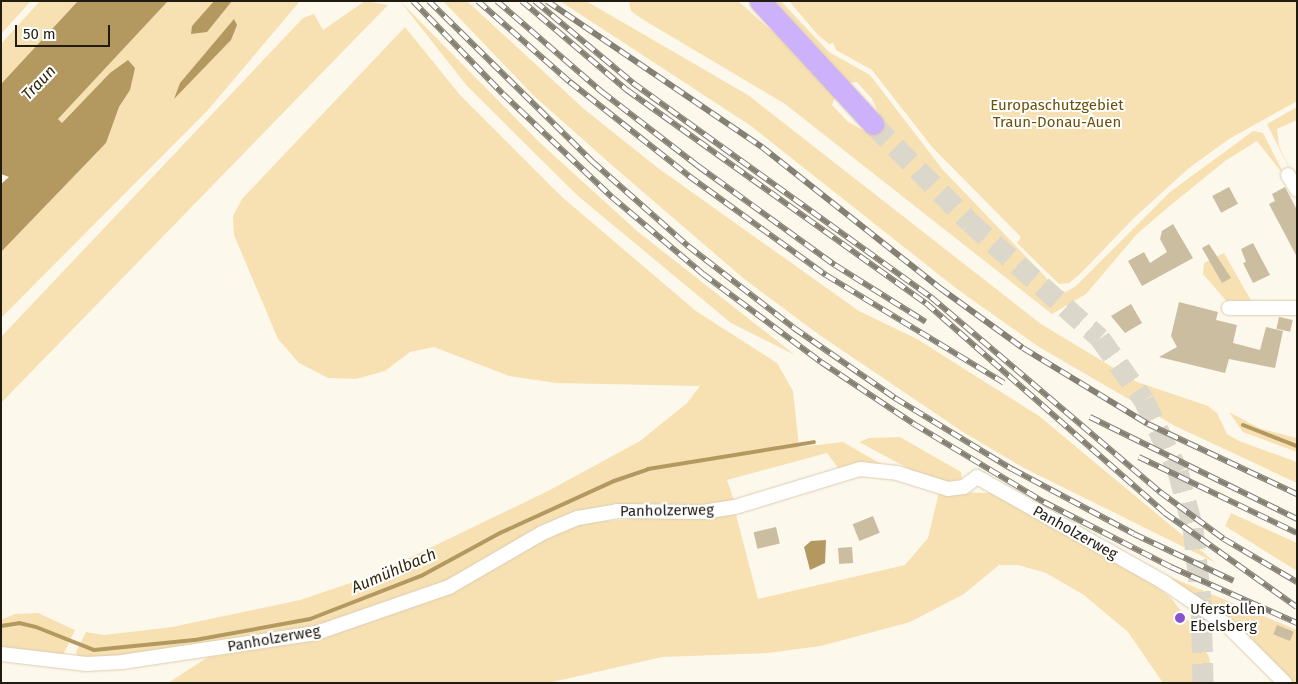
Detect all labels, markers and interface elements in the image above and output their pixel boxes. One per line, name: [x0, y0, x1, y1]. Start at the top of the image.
scale bar: [18, 15, 112, 47]
text: 50 m: [23, 25, 56, 43]
water label: Traun: [18, 62, 60, 104]
park label: Europaschutzgebiet Traun-Donau-Auen: [990, 96, 1124, 131]
street label: Panholzerweg: [620, 501, 714, 521]
street label: Panholzerweg: [1029, 502, 1121, 564]
water label: Aumühlbach: [349, 545, 439, 597]
place label: Uferstollen Ebelsberg: [1190, 600, 1265, 635]
marker: Uferstollen Ebelsberg: [1174, 612, 1186, 624]
street label: Panholzerweg: [226, 622, 322, 656]

